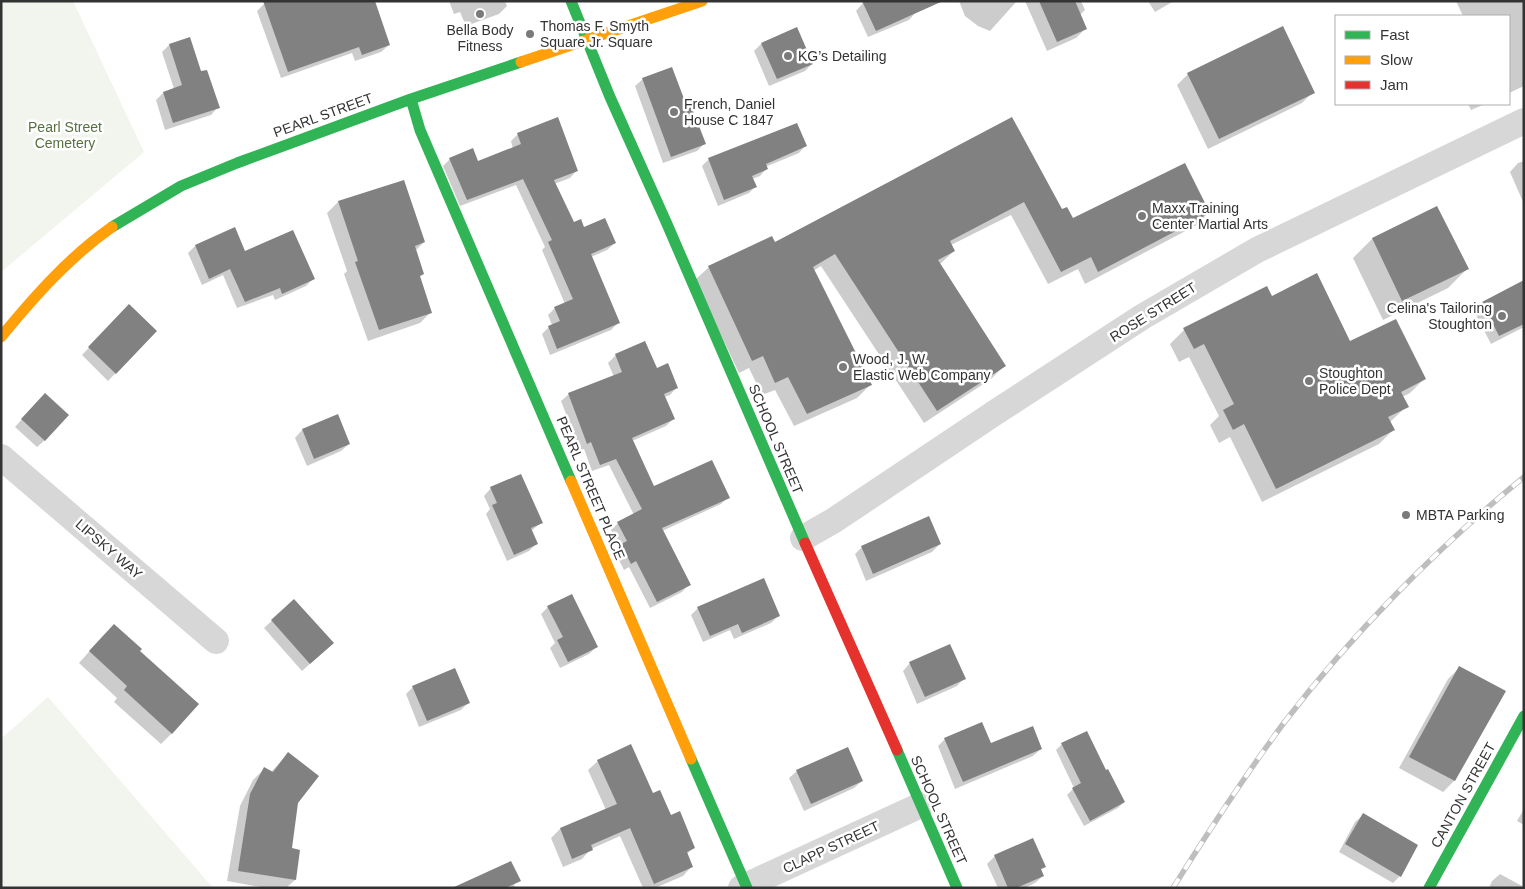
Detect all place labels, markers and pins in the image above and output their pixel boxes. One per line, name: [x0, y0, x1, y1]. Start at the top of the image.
marker: Bella Body Fitness: [474, 8, 486, 20]
place label: Thomas F. Smyth Square Jr. Square: [540, 18, 653, 50]
place label: Bella Body Fitness: [447, 22, 513, 54]
marker: Thomas F. Smyth Square Jr. Square: [524, 28, 536, 40]
place label: KG’s Detailing: [798, 48, 886, 64]
marker: KG’s Detailing: [782, 50, 794, 62]
place label: French, Daniel House C 1847: [684, 96, 775, 128]
marker: French, Daniel House C 1847: [668, 106, 680, 118]
place label: Maxx Training Center Martial Arts: [1152, 200, 1268, 232]
marker: Maxx Training Center Martial Arts: [1136, 210, 1148, 222]
place label: Celina's Tailoring Stoughton: [1387, 300, 1492, 332]
marker: Celina's Tailoring Stoughton: [1496, 310, 1508, 322]
place label: Wood, J. W. Elastic Web Company: [853, 351, 990, 383]
marker: Wood, J. W. Elastic Web Company: [837, 361, 849, 373]
place label: Stoughton Police Dept: [1319, 365, 1391, 397]
marker: Stoughton Police Dept: [1303, 375, 1315, 387]
place label: MBTA Parking: [1416, 507, 1504, 523]
marker: MBTA Parking: [1400, 509, 1412, 521]

